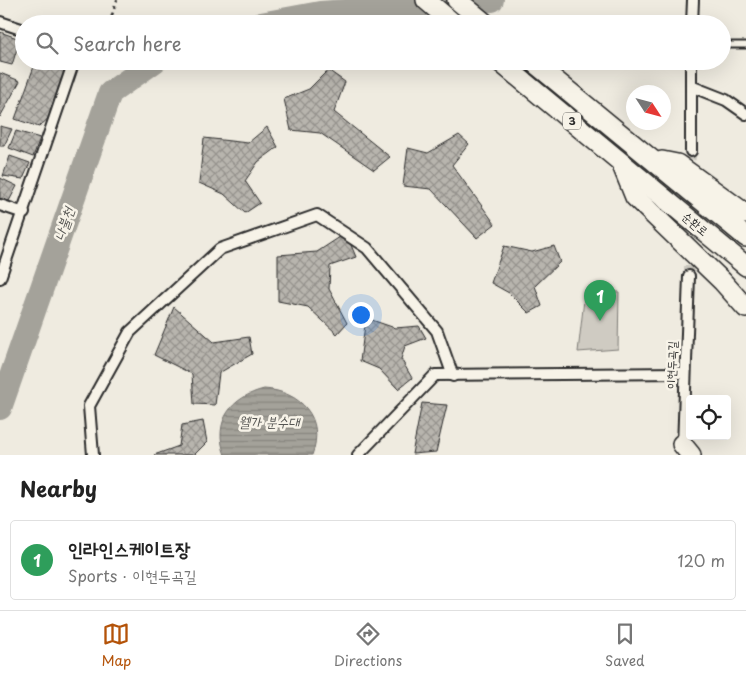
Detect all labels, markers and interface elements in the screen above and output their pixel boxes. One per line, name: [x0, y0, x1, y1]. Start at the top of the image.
search box: [15, 15, 731, 70]
icon: search: [33, 29, 61, 57]
text: Search here: [73, 29, 182, 57]
north arrow: [626, 85, 671, 130]
road number: 3: [563, 112, 581, 130]
water label: 나불천: [48, 203, 80, 243]
street label: 순환로: [679, 207, 713, 239]
pin: 1: [584, 280, 616, 321]
your location: [348, 302, 374, 328]
street label: 이현두곡길: [661, 340, 681, 389]
map controls: [686, 395, 731, 440]
button: locate: [686, 395, 731, 440]
water label: 웰가 분수대: [239, 411, 301, 432]
text: Nearby: [20, 472, 97, 504]
text: 인라인스케이트장: [68, 534, 190, 562]
text: 1: [33, 548, 41, 572]
text: 120 m: [678, 548, 725, 572]
text: Sports · 이현두곡길: [68, 563, 197, 587]
tab: Map: [101, 620, 131, 671]
tab: Directions: [334, 620, 402, 671]
tab: Saved: [605, 620, 645, 671]

